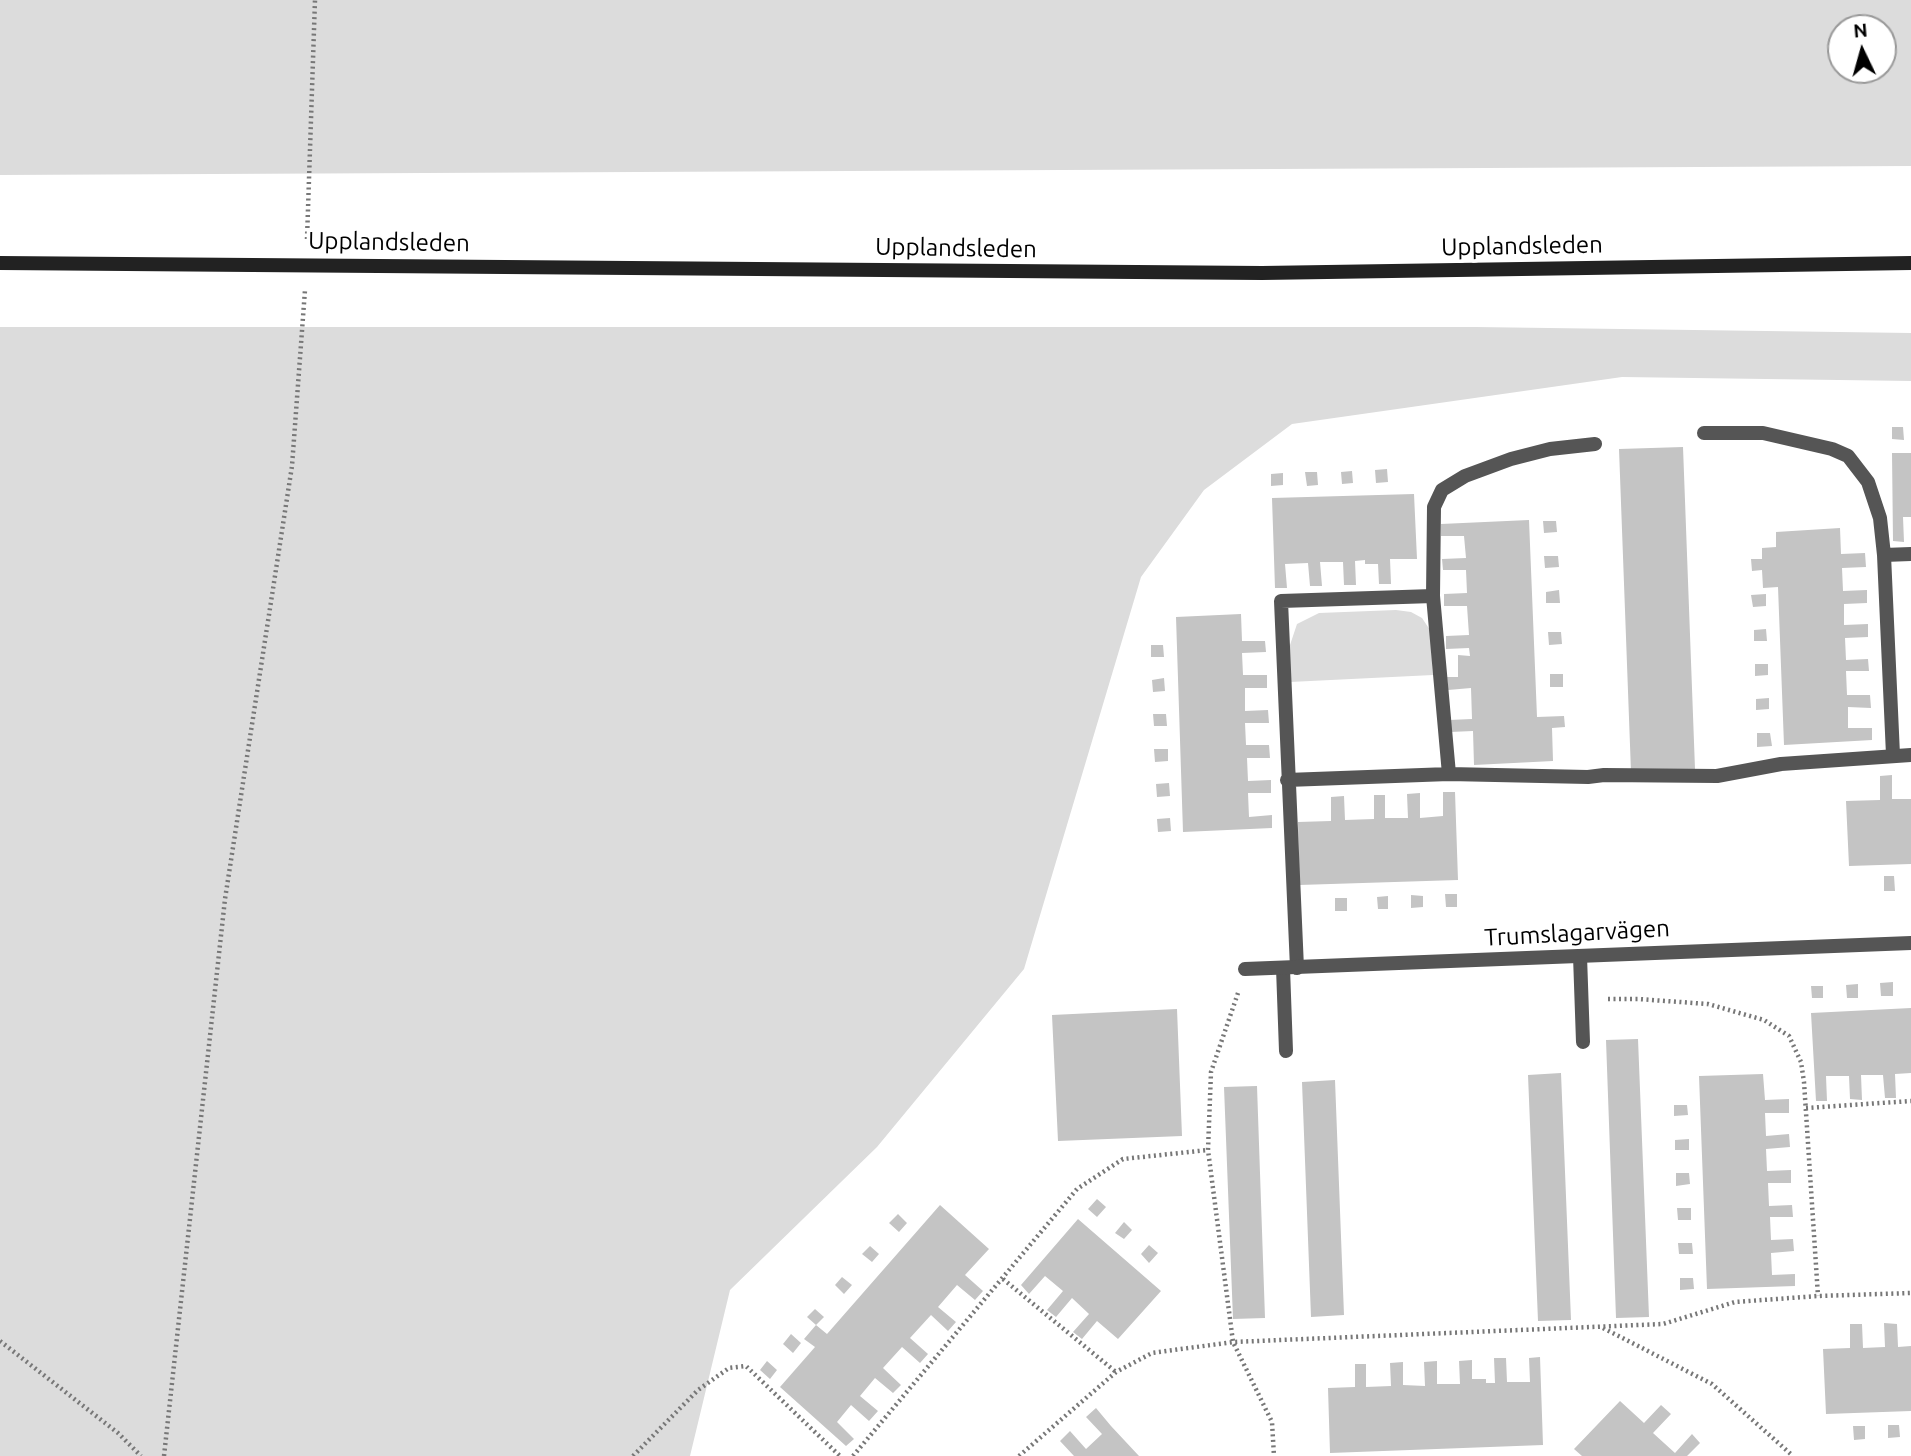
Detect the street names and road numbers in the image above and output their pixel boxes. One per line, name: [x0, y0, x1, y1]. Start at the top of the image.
street label: Upplandsleden: [308, 226, 470, 258]
street label: Upplandsleden: [1441, 230, 1603, 262]
street label: Upplandsleden: [875, 232, 1037, 264]
street label: Trumslagarvägen: [1484, 914, 1670, 952]

